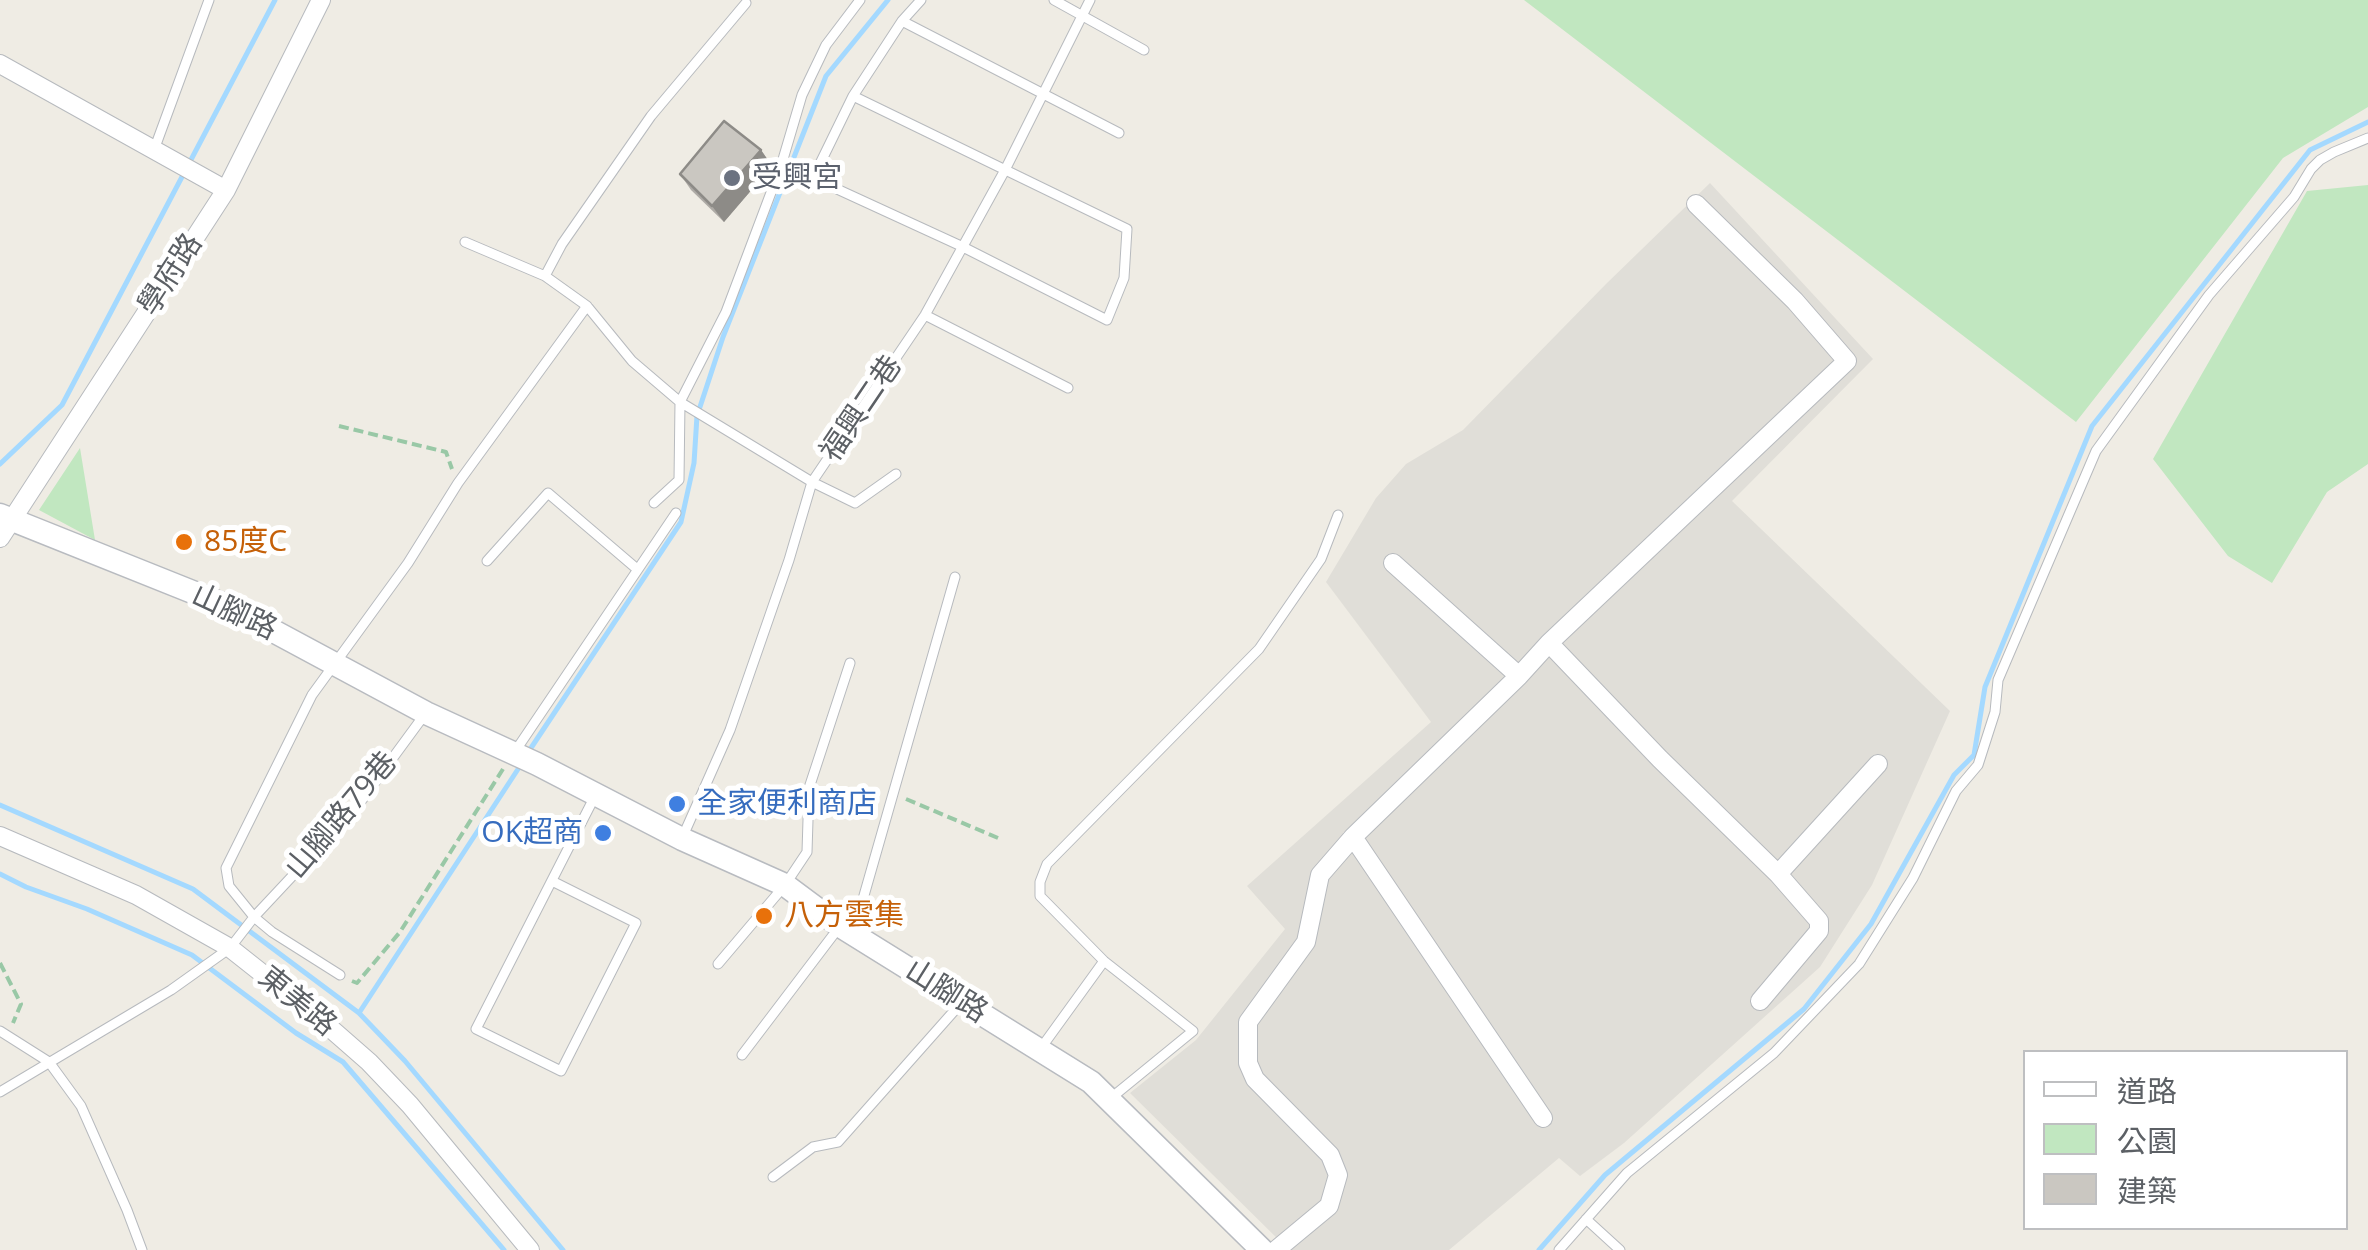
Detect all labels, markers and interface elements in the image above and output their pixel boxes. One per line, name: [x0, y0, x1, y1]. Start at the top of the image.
place label: 受興宮: [752, 160, 842, 196]
marker: 受興宮: [721, 167, 743, 189]
street label: 學府路: [131, 227, 211, 323]
street label: 福興二巷: [814, 349, 910, 469]
place label: 85度C: [204, 524, 287, 560]
marker: 85度C: [173, 531, 195, 553]
street label: 山腳路: [186, 578, 282, 648]
street label: 山腳路79巷: [279, 745, 405, 887]
place label: 全家便利商店: [697, 786, 877, 822]
marker: 全家便利商店: [666, 793, 688, 815]
place label: OK超商: [481, 815, 583, 851]
marker: OK超商: [592, 822, 614, 844]
place label: 八方雲集: [784, 898, 904, 934]
marker: 八方雲集: [753, 905, 775, 927]
street label: 山腳路: [898, 953, 994, 1031]
street label: 東美路: [251, 960, 343, 1044]
legend: [2023, 1050, 2348, 1230]
text: 道路: [2117, 1070, 2177, 1111]
text: 公園: [2117, 1120, 2177, 1161]
text: 建築: [2117, 1170, 2177, 1211]

